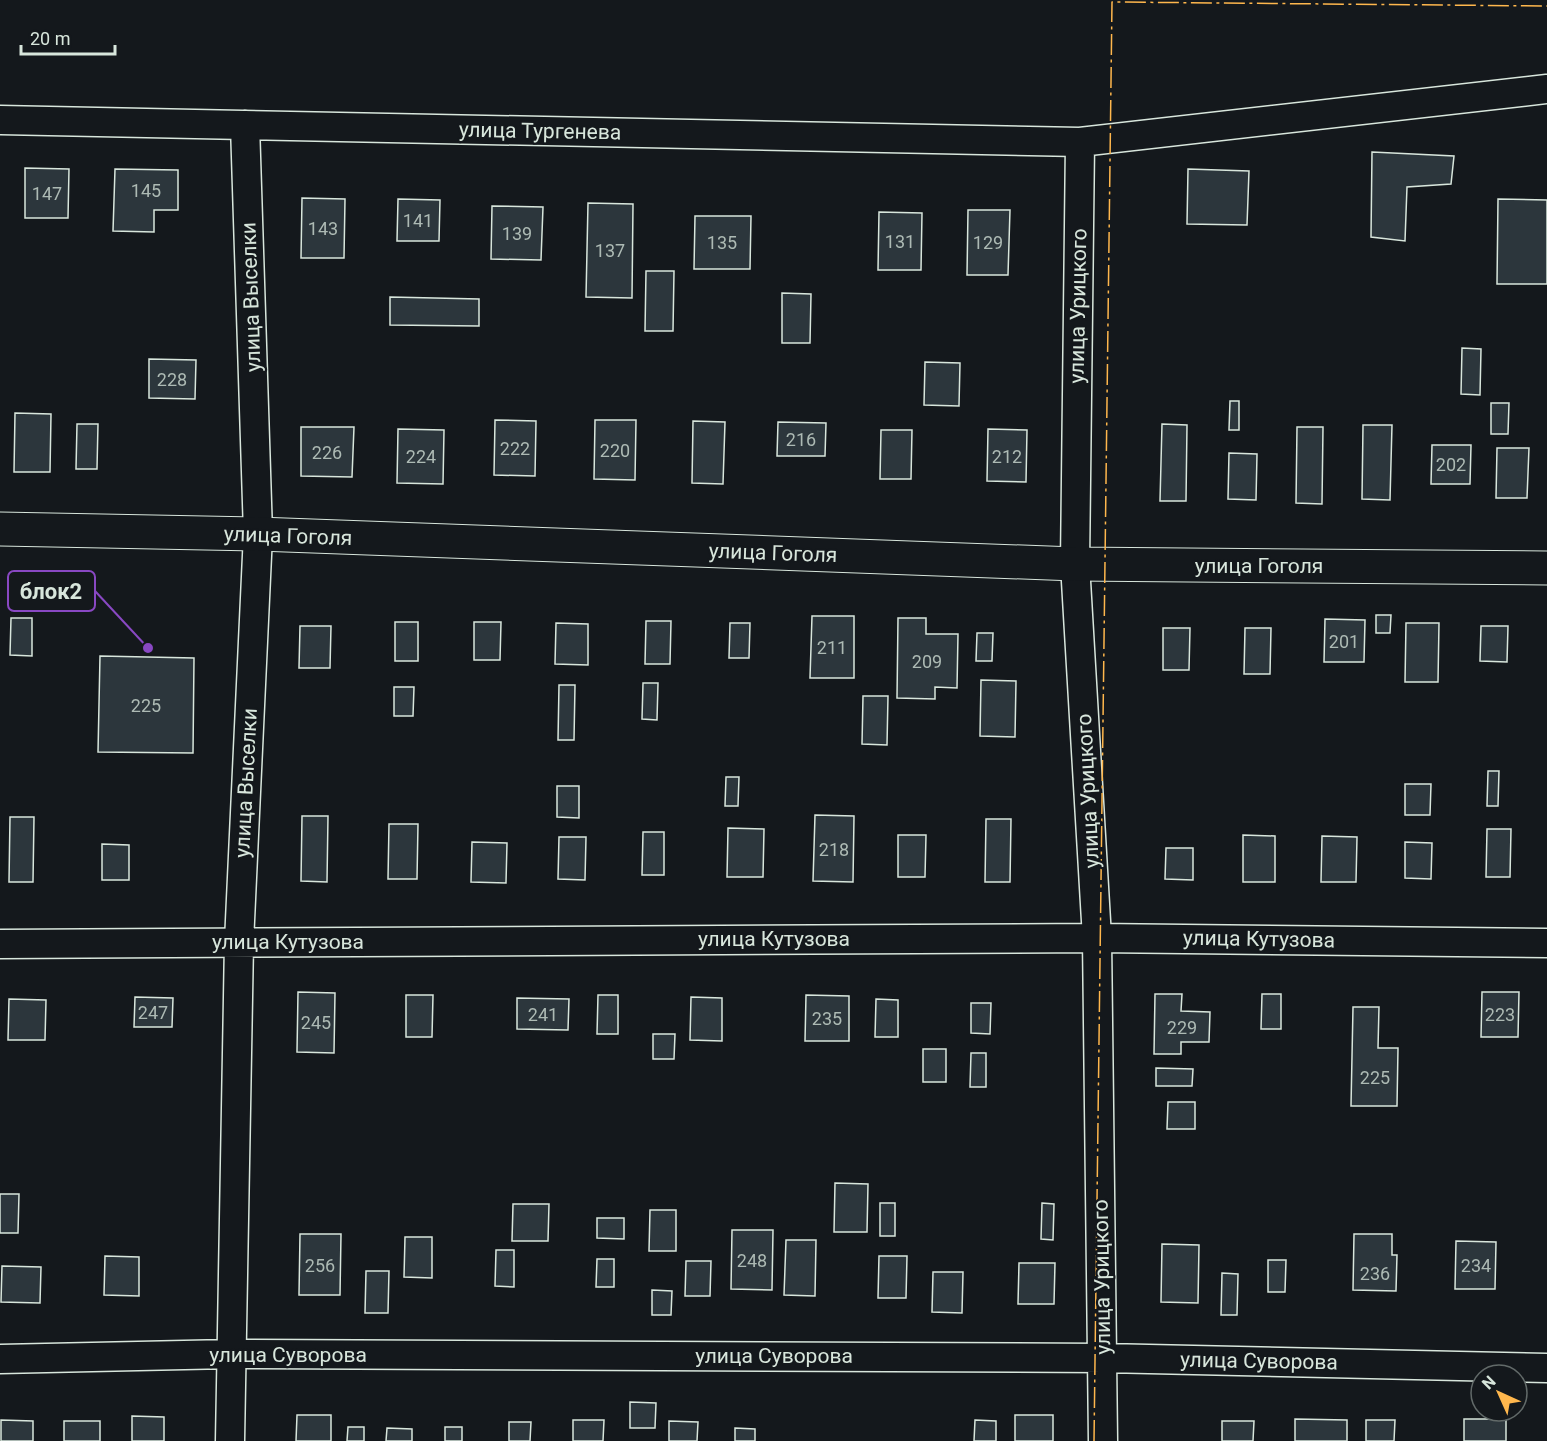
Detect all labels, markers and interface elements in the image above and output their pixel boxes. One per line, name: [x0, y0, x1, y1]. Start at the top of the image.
scale bar: [21, 18, 116, 56]
text: 20 m: [30, 28, 70, 49]
street label: улица Тургенева: [459, 118, 621, 144]
house number: 145: [131, 180, 161, 201]
house number: 147: [32, 183, 62, 204]
house number: 141: [403, 210, 433, 231]
house number: 143: [308, 218, 338, 239]
street label: улица Выселки: [236, 222, 266, 372]
house number: 139: [502, 223, 532, 244]
street label: улица Урицкого: [1065, 228, 1091, 384]
house number: 131: [885, 231, 915, 252]
house number: 135: [707, 232, 737, 253]
house number: 129: [973, 232, 1003, 253]
house number: 137: [595, 240, 625, 261]
house number: 228: [157, 369, 187, 390]
house number: 216: [786, 429, 816, 450]
house number: 222: [500, 438, 530, 459]
house number: 220: [600, 440, 630, 461]
house number: 226: [312, 442, 342, 463]
house number: 224: [406, 446, 436, 467]
house number: 212: [992, 446, 1022, 467]
house number: 202: [1436, 454, 1466, 475]
street label: улица Гоголя: [223, 522, 353, 550]
street label: улица Гоголя: [708, 539, 838, 567]
street label: улица Гоголя: [1195, 554, 1323, 578]
callout: блок2: [8, 571, 95, 611]
text: блок2: [20, 579, 82, 604]
house number: 201: [1329, 631, 1359, 652]
house number: 211: [817, 637, 847, 658]
house number: 209: [912, 651, 942, 672]
house number: 225: [131, 695, 161, 716]
street label: улица Выселки: [230, 707, 262, 859]
street label: улица Урицкого: [1072, 713, 1104, 869]
house number: 218: [819, 839, 849, 860]
street label: улица Кутузова: [1183, 926, 1335, 952]
street label: улица Кутузова: [698, 927, 850, 951]
street label: улица Кутузова: [212, 930, 364, 954]
house number: 247: [138, 1002, 168, 1023]
house number: 241: [528, 1004, 558, 1025]
house number: 223: [1485, 1004, 1515, 1025]
house number: 235: [812, 1008, 842, 1029]
house number: 245: [301, 1012, 331, 1033]
house number: 229: [1167, 1017, 1197, 1038]
house number: 225: [1360, 1067, 1390, 1088]
street label: улица Урицкого: [1089, 1199, 1115, 1355]
house number: 248: [737, 1250, 767, 1271]
house number: 256: [305, 1255, 335, 1276]
house number: 234: [1461, 1255, 1491, 1276]
house number: 236: [1360, 1263, 1390, 1284]
street label: улица Суворова: [209, 1343, 367, 1367]
street label: улица Суворова: [695, 1344, 853, 1368]
street label: улица Суворова: [1180, 1348, 1338, 1374]
north arrow: [1469, 1363, 1529, 1423]
text: N: [1478, 1372, 1499, 1393]

